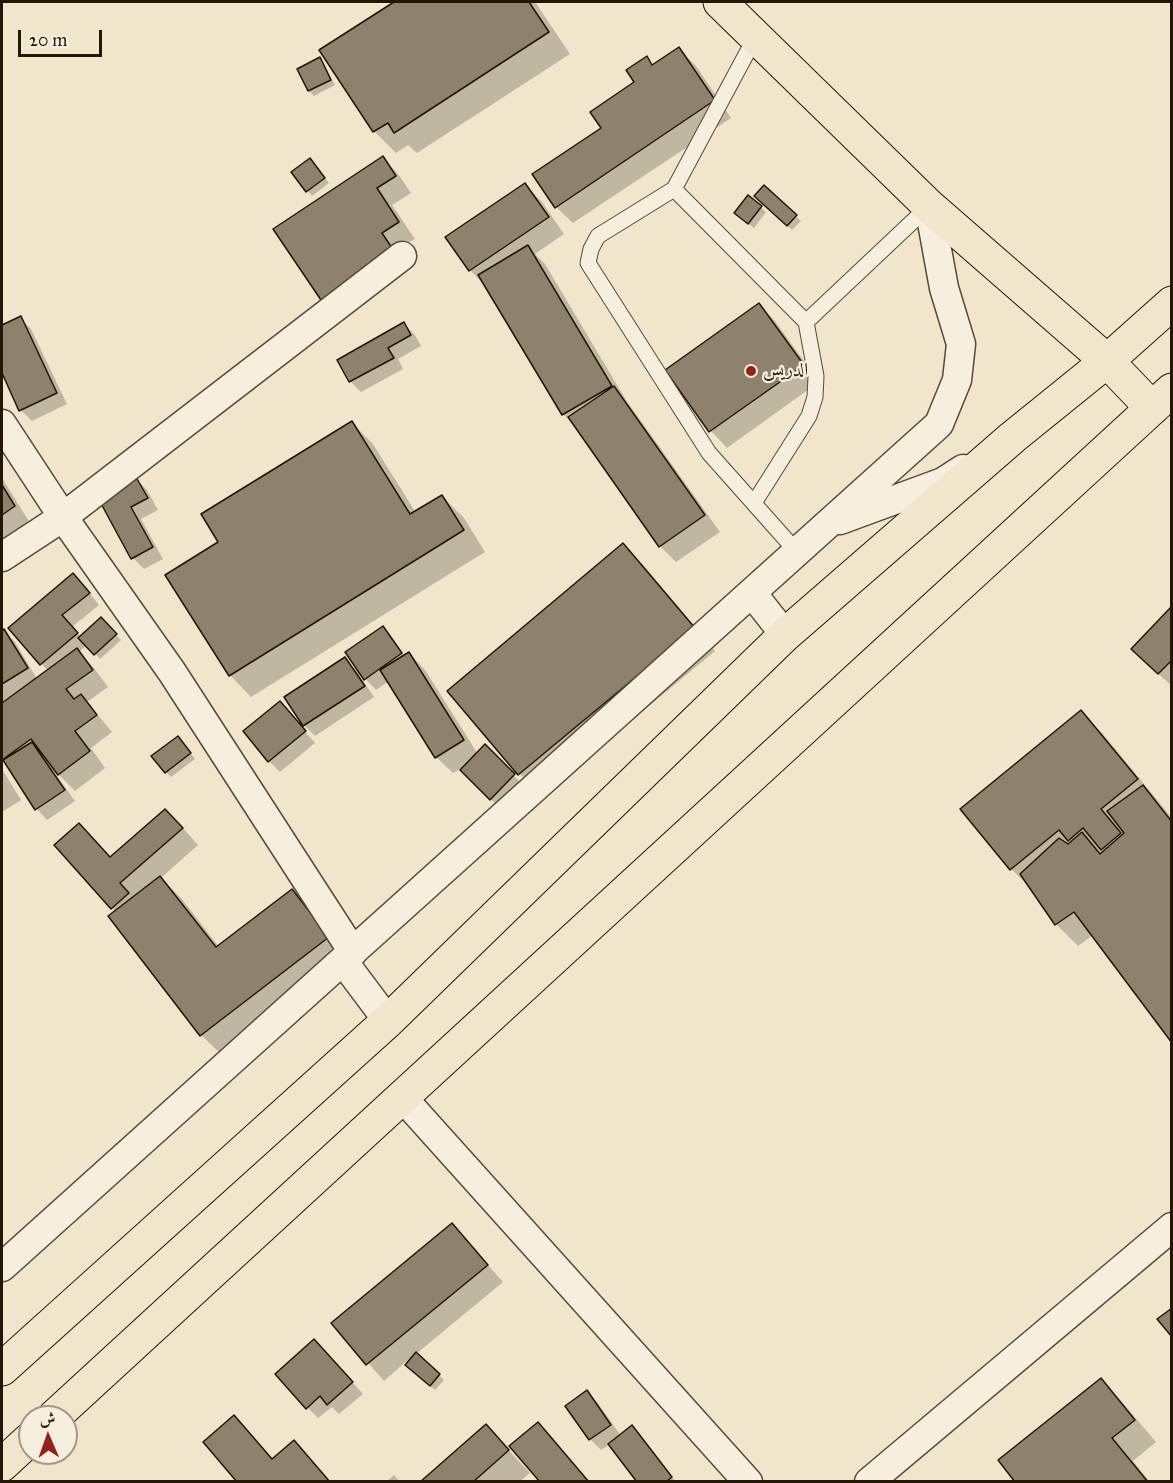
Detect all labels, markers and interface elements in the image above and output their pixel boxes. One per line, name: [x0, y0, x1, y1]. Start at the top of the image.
scale bar: [21, 18, 105, 56]
text: 20 m: [29, 29, 67, 51]
place label: الدريس: [763, 360, 808, 382]
marker: الدريس: [744, 364, 758, 378]
north arrow: [18, 1405, 78, 1465]
text: ش: [39, 1409, 56, 1428]

